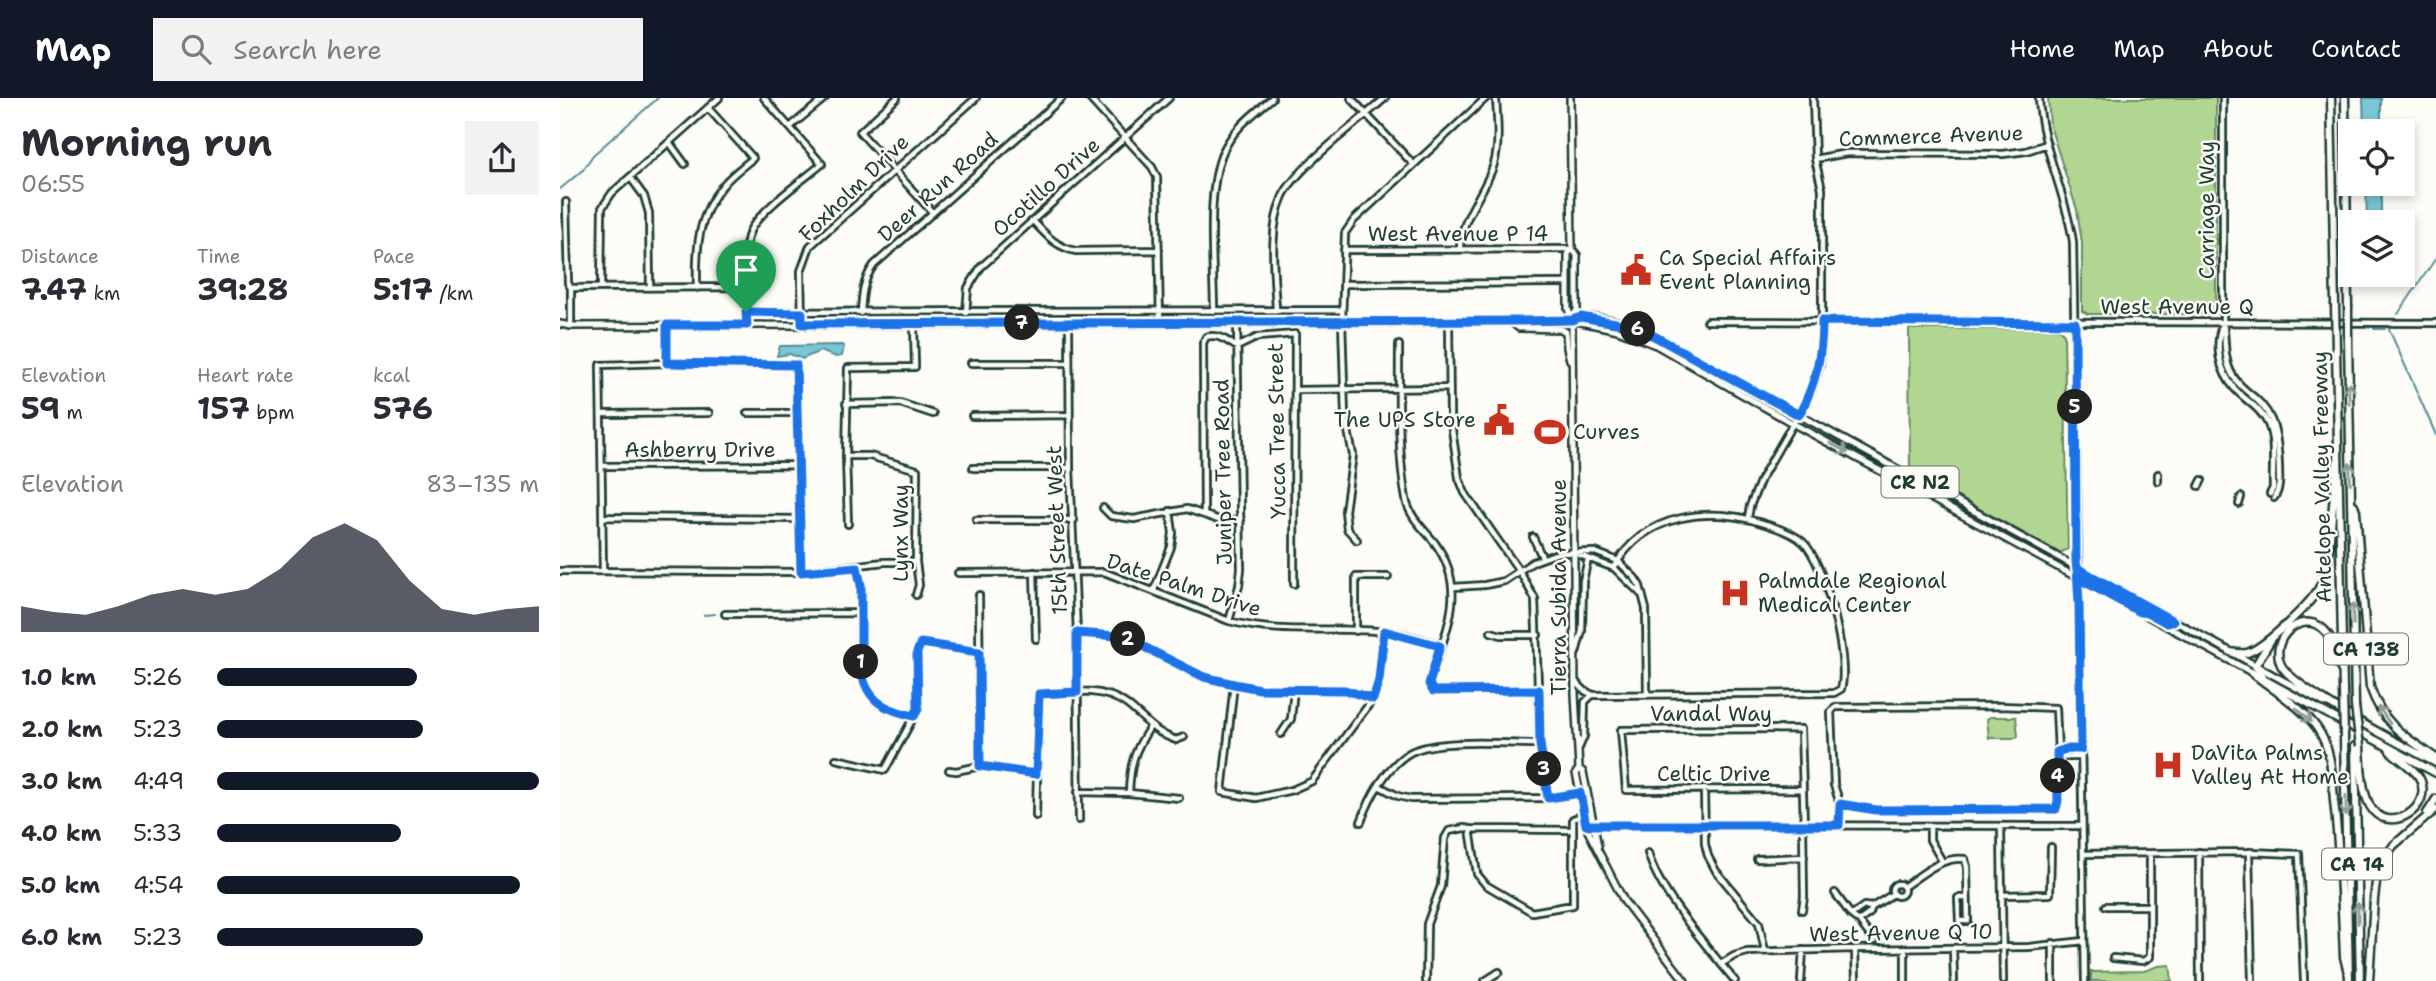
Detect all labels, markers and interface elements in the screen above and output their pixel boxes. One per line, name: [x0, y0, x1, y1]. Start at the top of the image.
search box: [153, 18, 643, 81]
text: Map: [35, 27, 111, 72]
icon: search: [177, 30, 215, 68]
text: Search here: [233, 32, 382, 67]
text: Home: [2009, 33, 2075, 65]
text: Map: [2113, 33, 2165, 65]
text: About: [2203, 33, 2273, 65]
text: Contact: [2311, 33, 2401, 65]
text: Morning run: [21, 117, 272, 168]
street label: Commerce Avenue: [1838, 119, 2024, 153]
map controls: [2338, 119, 2415, 287]
button: locate: [2338, 119, 2415, 196]
button: share: [465, 121, 539, 195]
street label: Deer Run Road: [872, 126, 1004, 248]
street label: Foxholm Drive: [793, 128, 915, 248]
street label: Ocotillo Drive: [986, 131, 1106, 243]
street label: Carriage Way: [2193, 141, 2221, 279]
text: 06:55: [21, 169, 85, 199]
button: layers: [2338, 210, 2415, 287]
street label: West Avenue P 14: [1368, 220, 1548, 248]
pin: [716, 240, 776, 312]
text: Distance: [21, 244, 99, 269]
text: Time: [197, 244, 241, 269]
text: Pace: [373, 244, 415, 269]
place label: Ca Special Affairs Event Planning: [1659, 244, 1836, 296]
icon: arrive: [727, 251, 765, 289]
public building icon: Ca Special Affairs Event Planning: [1619, 253, 1653, 287]
text: 7.47: [21, 269, 87, 310]
text: 39:28: [197, 269, 288, 310]
text: 5:17: [373, 269, 433, 310]
text: km: [87, 281, 120, 306]
text: /km: [433, 281, 473, 306]
street label: West Avenue Q: [2100, 293, 2254, 321]
pin: 7: [1004, 306, 1040, 341]
text: 7: [1015, 310, 1028, 335]
pin: 6: [1620, 312, 1656, 346]
text: 6: [1631, 316, 1644, 341]
street label: Yucca Tree Street: [1261, 343, 1293, 519]
street label: Antelope Valley Freeway: [2306, 351, 2338, 603]
text: Elevation: [21, 363, 106, 388]
text: Heart rate: [197, 363, 294, 388]
text: kcal: [373, 363, 410, 388]
street label: Juniper Tree Road: [1207, 378, 1239, 566]
one-way arrow: [2342, 382, 2356, 405]
text: 59: [21, 388, 60, 429]
text: 157: [197, 388, 250, 429]
text: 576: [373, 388, 433, 429]
pin: 5: [2058, 390, 2092, 424]
text: 5: [2069, 394, 2080, 419]
text: m: [60, 400, 83, 425]
text: bpm: [250, 400, 295, 425]
public building icon: The UPS Store: [1482, 403, 1516, 437]
place label: The UPS Store: [1334, 406, 1476, 434]
sports icon: Curves: [1533, 415, 1567, 449]
place label: Curves: [1573, 418, 1640, 446]
street label: Ashberry Drive: [624, 436, 776, 464]
one-way arrow: [1828, 442, 1849, 455]
street label: 15th Street West: [1040, 445, 1074, 615]
one-way arrow: [2344, 462, 2357, 485]
road number: CR N2: [1882, 466, 1958, 498]
text: Elevation: [21, 469, 124, 499]
text: 83–135 m: [426, 469, 539, 499]
street label: Tierra Subida Avenue: [1545, 479, 1573, 695]
street label: Lynx Way: [887, 484, 915, 582]
street label: Date Palm Drive: [1103, 547, 1265, 623]
place label: Palmdale Regional Medical Center: [1758, 567, 1947, 619]
hospital icon: Palmdale Regional Medical Center: [1718, 576, 1752, 610]
one-way arrow: [2346, 602, 2360, 625]
pin: 2: [1110, 622, 1146, 656]
text: 2: [1121, 626, 1134, 651]
road number: CA 138: [2324, 634, 2408, 664]
pin: 1: [844, 644, 878, 680]
text: 1: [856, 649, 865, 674]
text: 1.0 km: [21, 662, 96, 692]
text: 5:26: [133, 662, 183, 692]
street label: Vandal Way: [1650, 700, 1772, 728]
one-way arrow: [2377, 706, 2391, 725]
one-way arrow: [2295, 707, 2313, 723]
text: 2.0 km: [21, 714, 103, 744]
text: 5:23: [133, 714, 182, 744]
place label: DaVita Palms Valley At Home: [2191, 739, 2349, 791]
hospital icon: DaVita Palms Valley At Home: [2151, 748, 2185, 782]
pin: 3: [1527, 752, 1562, 786]
text: 3: [1537, 756, 1550, 781]
pin: 4: [2040, 758, 2076, 794]
street label: Celtic Drive: [1657, 760, 1771, 788]
text: 4: [2051, 763, 2064, 788]
text: 3.0 km: [21, 766, 102, 796]
text: 4:49: [133, 766, 184, 796]
one-way arrow: [2340, 795, 2353, 818]
text: 4.0 km: [21, 818, 102, 848]
text: 5:33: [133, 818, 182, 848]
road number: CA 14: [2322, 848, 2392, 880]
text: 5.0 km: [21, 870, 100, 900]
text: 4:54: [133, 870, 184, 900]
one-way arrow: [2352, 902, 2365, 925]
street label: West Avenue Q 10: [1809, 917, 1993, 949]
text: 6.0 km: [21, 922, 102, 952]
text: 5:23: [133, 922, 182, 952]

